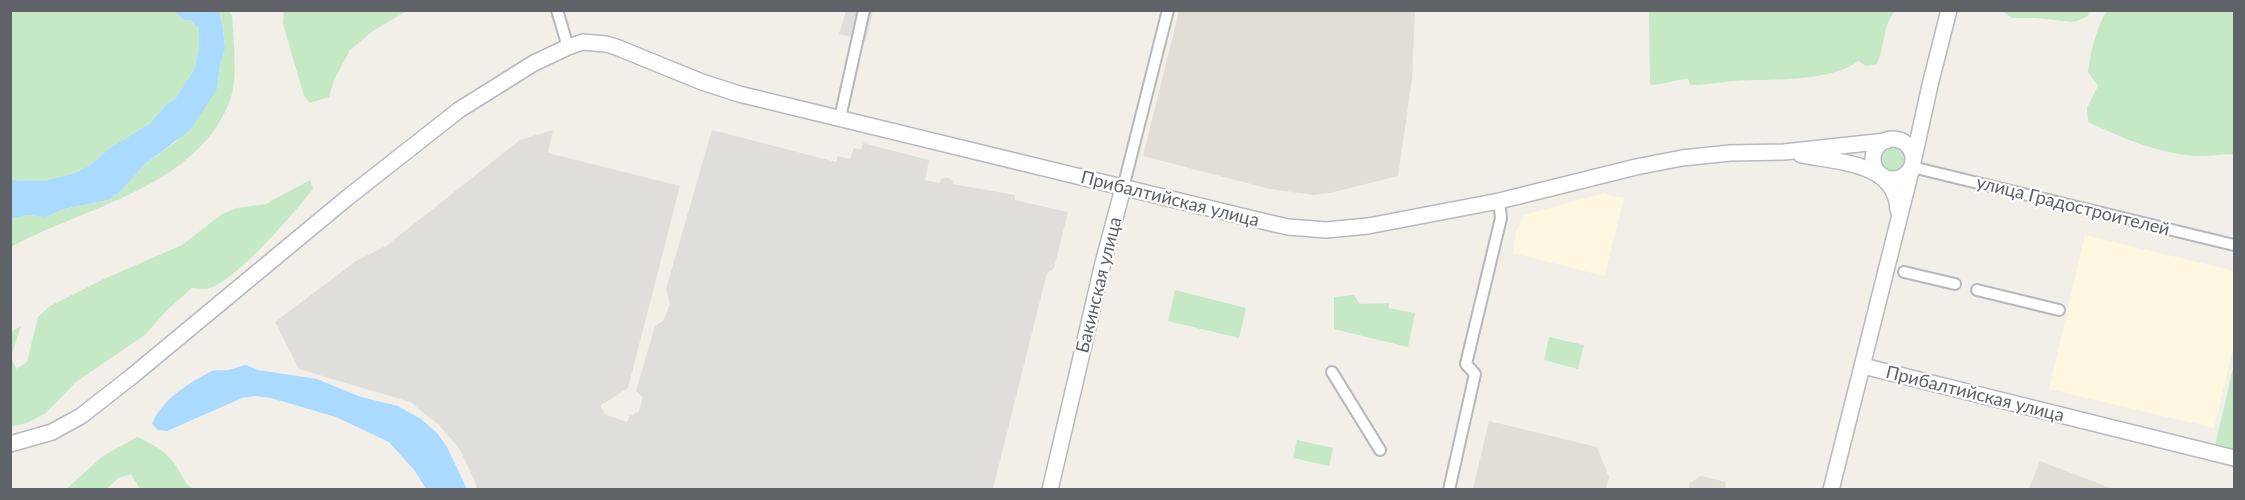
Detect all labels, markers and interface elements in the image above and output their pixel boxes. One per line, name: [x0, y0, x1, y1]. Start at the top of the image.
street label: Прибалтийская улица: [1079, 166, 1261, 232]
street label: улица Градостроителей: [1974, 172, 2172, 240]
street label: Бакинская улица: [1072, 215, 1126, 355]
street label: Прибалтийская улица: [1884, 361, 2066, 427]

